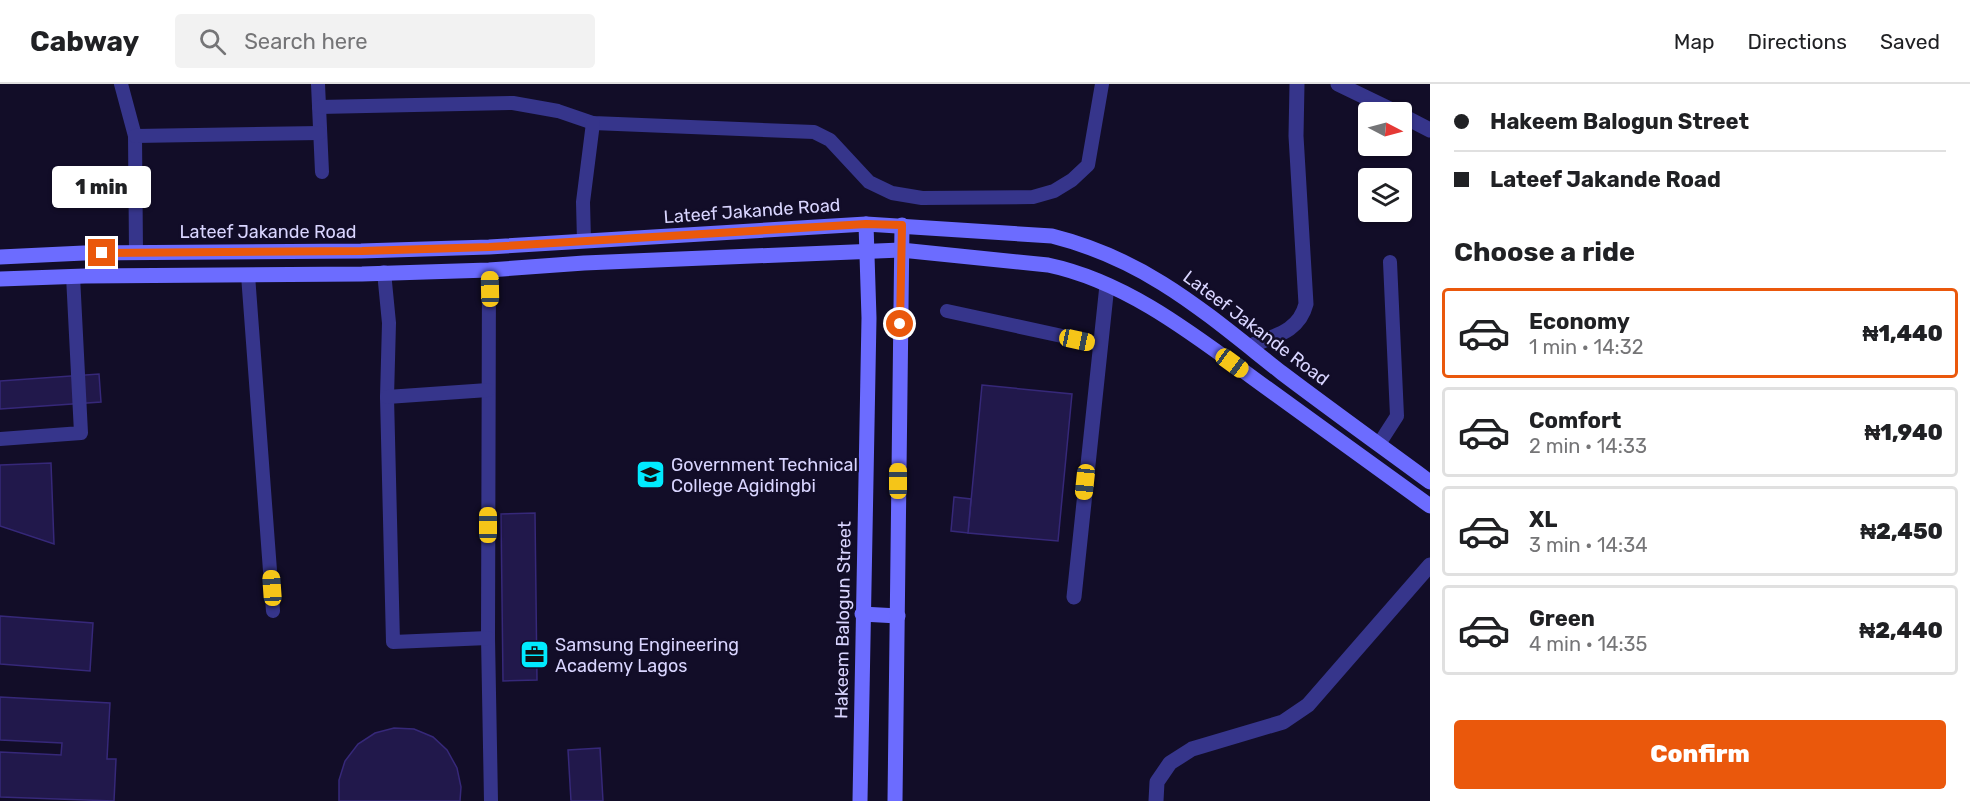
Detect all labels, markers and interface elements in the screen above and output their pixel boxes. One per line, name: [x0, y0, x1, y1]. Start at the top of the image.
search box: [175, 14, 595, 68]
text: Cabway: [30, 25, 139, 58]
icon: search: [196, 25, 229, 58]
text: Search here: [244, 28, 368, 55]
text: Map: [1674, 29, 1715, 54]
text: Directions: [1748, 29, 1847, 54]
text: Saved: [1880, 29, 1940, 54]
north arrow: [1358, 102, 1412, 156]
map controls: [1358, 102, 1412, 222]
text: Hakeem Balogun Street: [1490, 108, 1749, 135]
callout: 1 min: [52, 166, 152, 208]
text: Lateef Jakande Road: [1490, 166, 1721, 193]
button: layers: [1358, 168, 1412, 222]
text: 1 min: [75, 175, 128, 199]
street label: Lateef Jakande Road: [663, 194, 841, 228]
street label: Lateef Jakande Road: [179, 221, 357, 243]
text: Choose a ride: [1454, 236, 1635, 268]
route end: [88, 239, 115, 266]
street label: Lateef Jakande Road: [1179, 266, 1333, 390]
car: [481, 271, 499, 307]
icon: car: [1457, 306, 1511, 360]
text: Economy: [1529, 308, 1630, 335]
route start: [886, 310, 913, 337]
text: ₦1,440: [1863, 320, 1943, 347]
car: [1058, 327, 1096, 353]
text: 1 min · 14:32: [1529, 335, 1643, 359]
car: [1212, 345, 1252, 381]
icon: car: [1457, 405, 1511, 459]
text: Comfort: [1529, 407, 1621, 434]
text: ₦1,940: [1864, 419, 1943, 446]
text: 2 min · 14:33: [1529, 434, 1647, 458]
place label: Government Technical College Agidingbi: [671, 454, 858, 497]
school or university icon: Government Technical College Agidingbi: [634, 459, 666, 491]
car: [889, 463, 907, 499]
car: [1074, 463, 1096, 501]
icon: car: [1457, 504, 1511, 558]
text: XL: [1529, 506, 1557, 533]
car: [479, 507, 497, 543]
text: ₦2,450: [1860, 518, 1943, 545]
street label: Hakeem Balogun Street: [830, 521, 856, 719]
text: 3 min · 14:34: [1529, 533, 1648, 557]
car: [262, 569, 282, 607]
icon: car: [1457, 603, 1511, 657]
text: Green: [1529, 605, 1595, 632]
text: ₦2,440: [1859, 617, 1943, 644]
text: 4 min · 14:35: [1529, 632, 1647, 656]
place label: Samsung Engineering Academy Lagos: [555, 634, 739, 677]
office icon: Samsung Engineering Academy Lagos: [518, 639, 550, 671]
button: Confirm: [1454, 720, 1946, 789]

